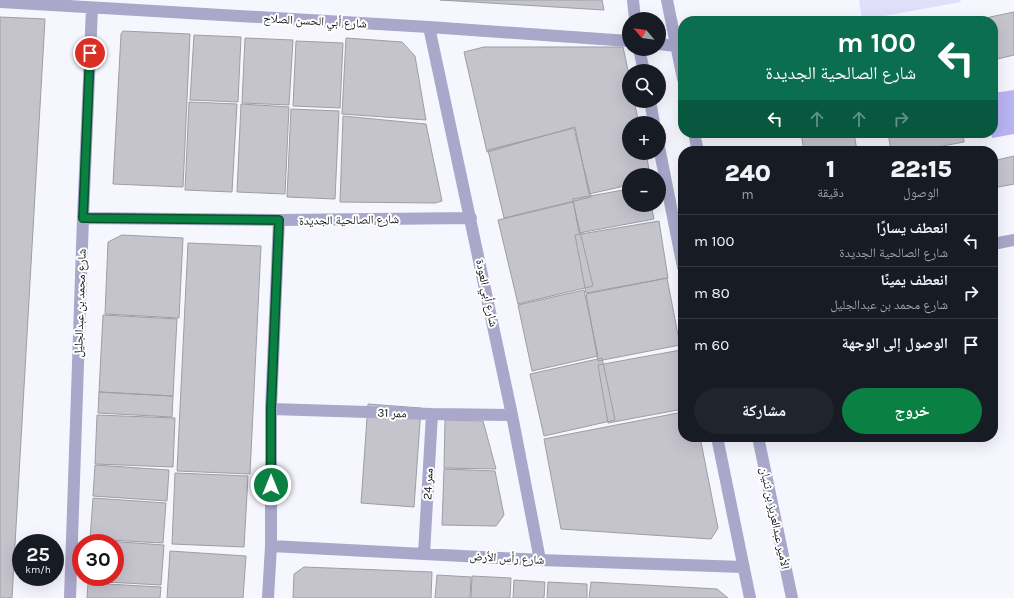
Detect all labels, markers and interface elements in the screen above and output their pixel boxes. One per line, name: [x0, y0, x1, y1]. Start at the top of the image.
street label: شارع أبي الحسن الصلاح: [263, 11, 367, 34]
north arrow: [622, 12, 666, 56]
map controls: [622, 12, 666, 212]
text: 100 m: [837, 26, 916, 59]
icon: left: [930, 32, 982, 84]
pin: [73, 36, 107, 70]
icon: arrive: [79, 42, 101, 64]
text: شارع الصالحية الجديدة: [765, 62, 916, 84]
button: search: [622, 64, 666, 108]
icon: left: [764, 108, 786, 130]
icon: ahead: [806, 108, 828, 130]
icon: ahead: [848, 108, 870, 130]
icon: right: [890, 108, 912, 130]
button: +: [622, 116, 666, 160]
text: 1: [826, 155, 835, 183]
text: 22:15: [890, 155, 952, 183]
text: 240: [724, 159, 771, 187]
button: −: [622, 168, 666, 212]
text: دقيقة: [817, 185, 844, 200]
text: الوصول: [903, 185, 939, 200]
text: m: [742, 187, 754, 202]
street label: شارع الصالحية الجديدة: [299, 212, 399, 229]
text: انعطف يسارًا: [876, 219, 948, 237]
icon: left: [960, 230, 982, 252]
text: 100 m: [694, 232, 734, 250]
text: شارع الصالحية الجديدة: [839, 245, 948, 260]
street label: شارع محمد بن عبدالجليل: [71, 248, 90, 358]
street label: شارع أبي العودة: [470, 258, 501, 329]
text: انعطف يمينًا: [881, 271, 948, 289]
icon: right: [960, 282, 982, 304]
text: 80 m: [694, 284, 730, 302]
text: شارع محمد بن عبدالجليل: [830, 297, 948, 312]
text: الوصول إلى الوجهة: [842, 334, 948, 352]
icon: arrive: [960, 334, 982, 356]
text: 60 m: [694, 336, 729, 354]
button: مشاركة: [694, 388, 834, 434]
button: خروج: [842, 388, 982, 434]
street label: ممر 31: [377, 405, 407, 421]
position arrow: [250, 464, 292, 506]
street label: الأمير عبدالعزيز بن ثنيان: [757, 466, 793, 571]
street label: ممر 24: [420, 468, 436, 500]
speed limit sign: 30: [72, 534, 124, 586]
text: 25: [26, 543, 50, 566]
street label: شارع رأس الأرض: [469, 549, 545, 568]
text: km/h: [25, 564, 51, 576]

